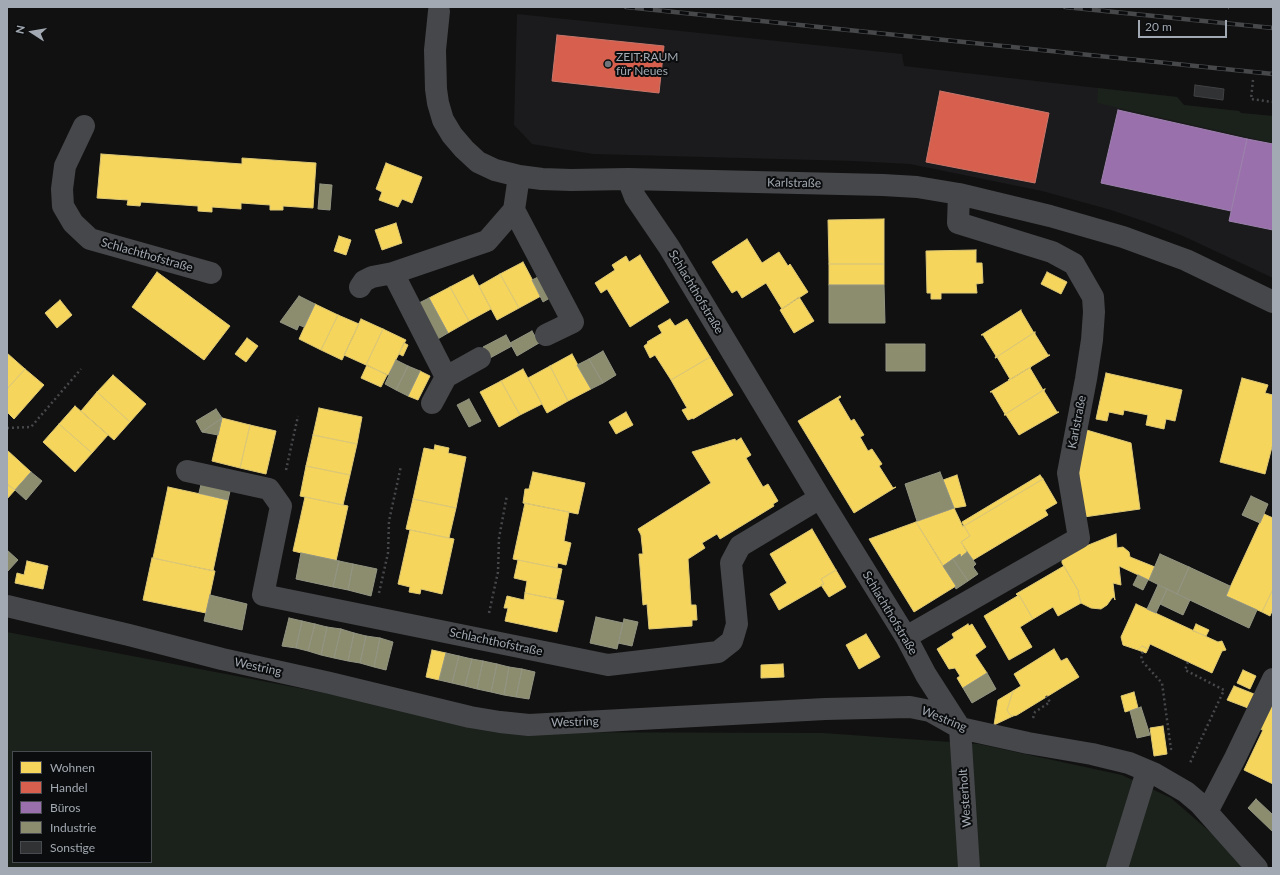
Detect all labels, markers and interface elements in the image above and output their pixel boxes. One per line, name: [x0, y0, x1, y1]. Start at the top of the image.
north arrow: [12, 12, 52, 52]
scale bar: [1140, 12, 1229, 38]
text: 20 m: [1145, 19, 1172, 34]
text: N: [13, 24, 27, 35]
place label: ZEIT:RAUM für Neues: [616, 50, 678, 78]
marker: ZEIT:RAUM für Neues: [603, 59, 613, 69]
street label: Karlstraße: [767, 175, 821, 191]
street label: Schlachthofstraße: [99, 235, 195, 275]
street label: Schlachthofstraße: [665, 248, 727, 336]
street label: Karlstraße: [1065, 394, 1089, 450]
street label: Schlachthofstraße: [859, 569, 921, 657]
street label: Schlachthofstraße: [448, 625, 544, 659]
street label: Westring: [233, 655, 283, 679]
street label: Westring: [919, 703, 969, 735]
street label: Westring: [551, 714, 599, 730]
legend: [12, 751, 152, 863]
text: Wohnen: [50, 760, 95, 775]
street label: Westerholt: [956, 768, 974, 828]
text: Handel: [50, 780, 88, 795]
text: Büros: [50, 800, 80, 815]
text: Industrie: [50, 820, 96, 835]
text: Sonstige: [50, 840, 95, 855]

